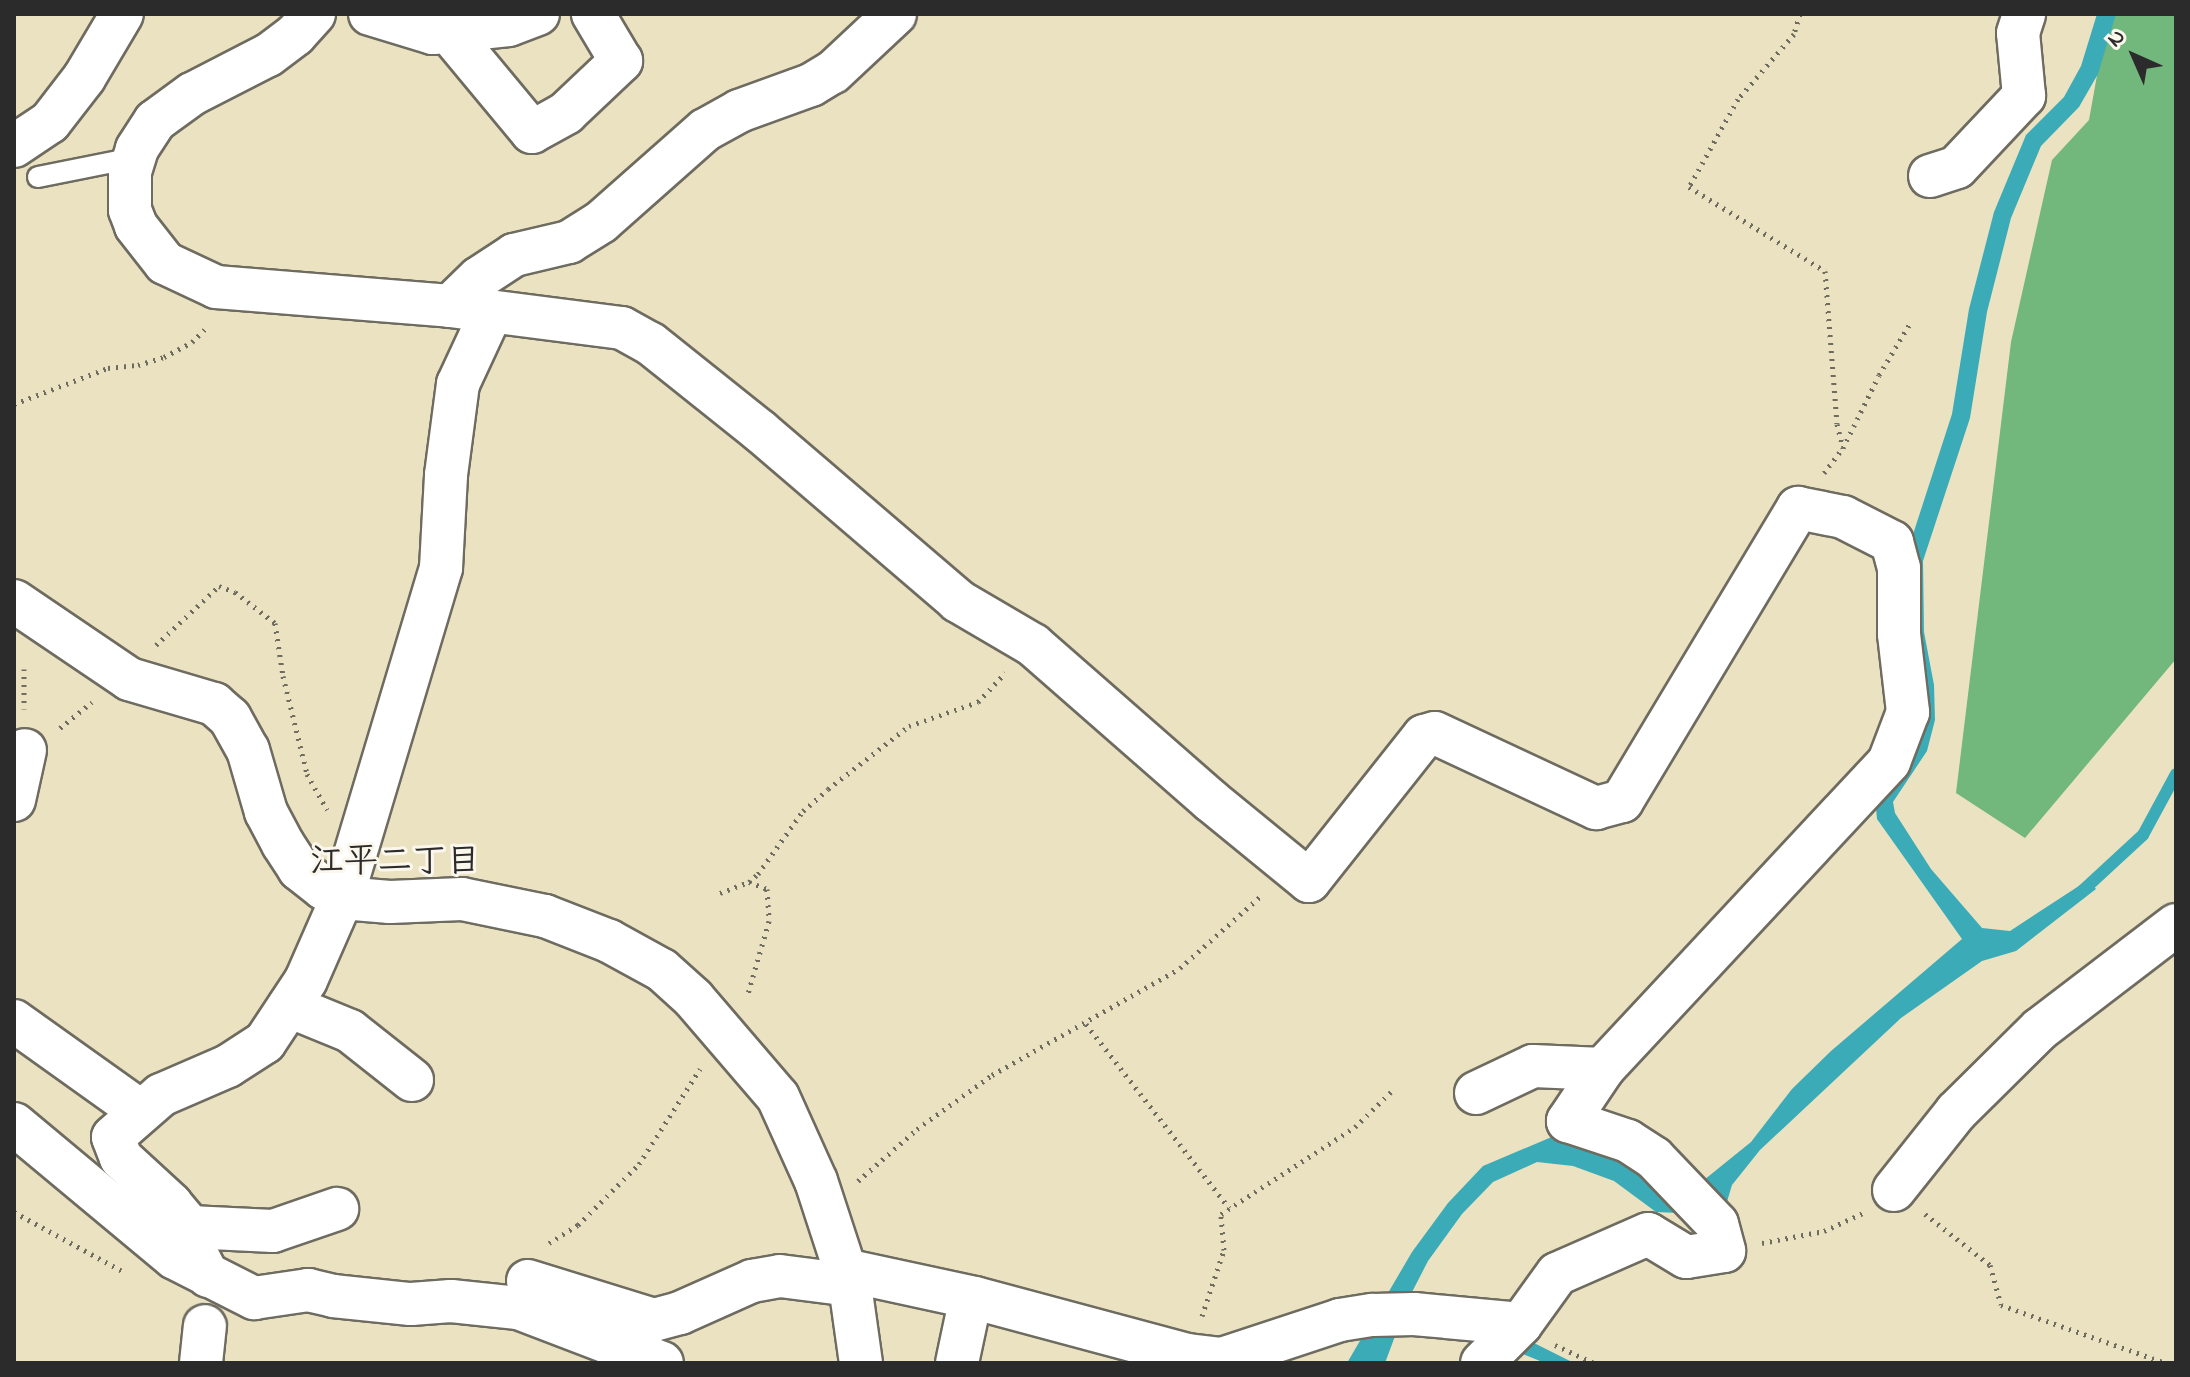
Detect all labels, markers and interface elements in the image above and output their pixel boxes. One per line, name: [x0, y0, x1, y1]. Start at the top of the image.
north arrow: [2094, 16, 2174, 96]
text: N: [2100, 22, 2134, 56]
district label: 江平二丁目: [310, 844, 480, 884]

